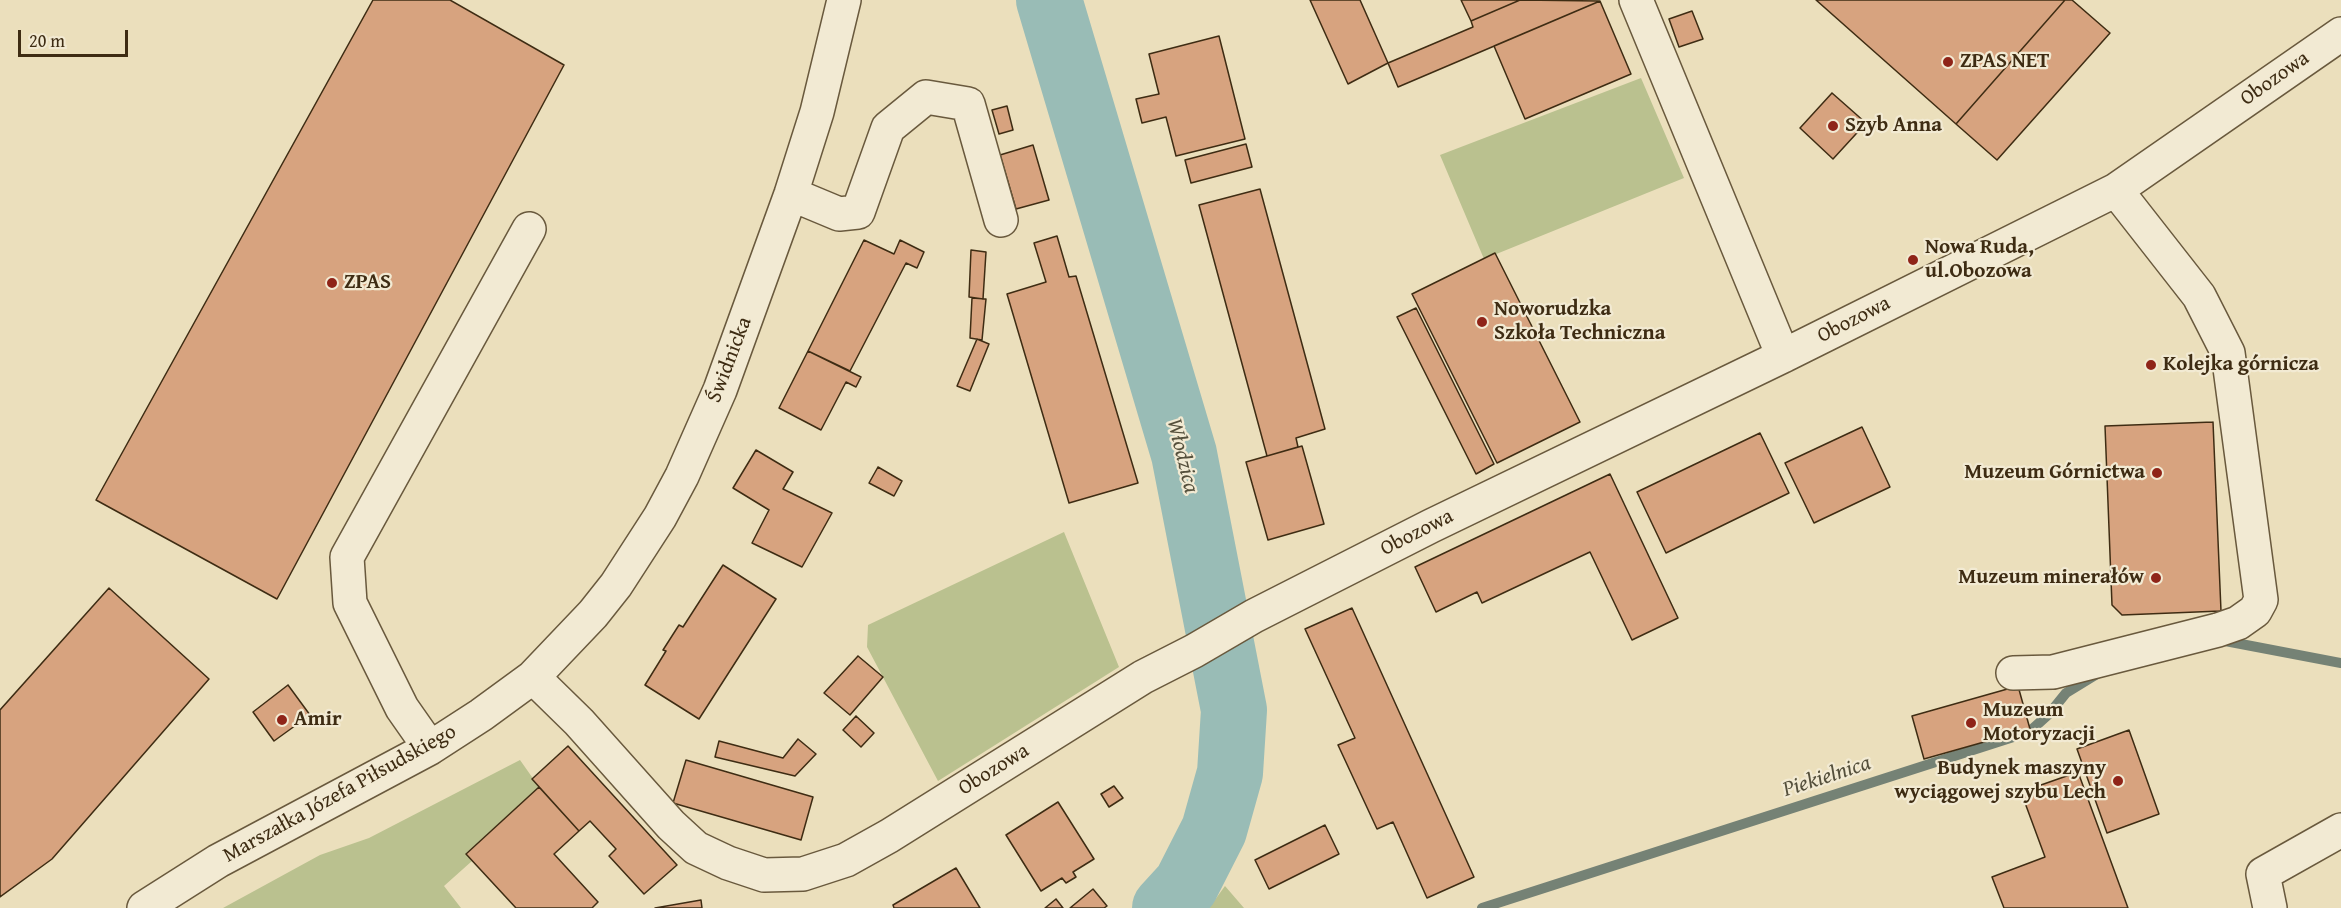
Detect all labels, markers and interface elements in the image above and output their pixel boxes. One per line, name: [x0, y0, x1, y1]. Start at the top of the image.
scale bar: [21, 18, 130, 56]
text: 20 m: [29, 27, 65, 54]
street label: Obozowa: [2236, 46, 2314, 112]
place label: ZPAS NET: [1960, 49, 2049, 75]
marker: ZPAS NET: [1941, 55, 1955, 69]
place label: Szyb Anna: [1845, 113, 1942, 139]
marker: Szyb Anna: [1826, 119, 1840, 133]
place label: Nowa Ruda, ul.Obozowa: [1925, 235, 2034, 285]
marker: Nowa Ruda, ul.Obozowa: [1906, 253, 1920, 267]
place label: ZPAS: [344, 270, 391, 296]
marker: ZPAS: [325, 276, 339, 290]
street label: Obozowa: [1813, 291, 1895, 349]
place label: Noworudzka Szkoła Techniczna: [1494, 297, 1665, 347]
street label: Świdnicka: [702, 314, 758, 406]
marker: Noworudzka Szkoła Techniczna: [1475, 315, 1489, 329]
place label: Kolejka górnicza: [2163, 352, 2319, 378]
marker: Kolejka górnicza: [2144, 358, 2158, 372]
water label: Włodzica: [1160, 416, 1204, 496]
place label: Muzeum Górnictwa: [1964, 460, 2145, 486]
marker: Muzeum Górnictwa: [2150, 466, 2164, 480]
street label: Obozowa: [1376, 504, 1458, 562]
place label: Muzeum minerałów: [1958, 565, 2144, 591]
marker: Muzeum minerałów: [2149, 571, 2163, 585]
place label: Muzeum Motoryzacji: [1983, 698, 2095, 748]
place label: Amir: [294, 707, 342, 733]
marker: Amir: [275, 713, 289, 727]
marker: Muzeum Motoryzacji: [1964, 716, 1978, 730]
street label: Marszałka Józefa Piłsudskiego: [219, 719, 461, 869]
street label: Obozowa: [954, 739, 1034, 801]
water label: Piekielnica: [1780, 750, 1874, 804]
place label: Budynek maszyny wyciągowej szybu Lech: [1894, 756, 2106, 806]
marker: Budynek maszyny wyciągowej szybu Lech: [2111, 774, 2125, 788]

